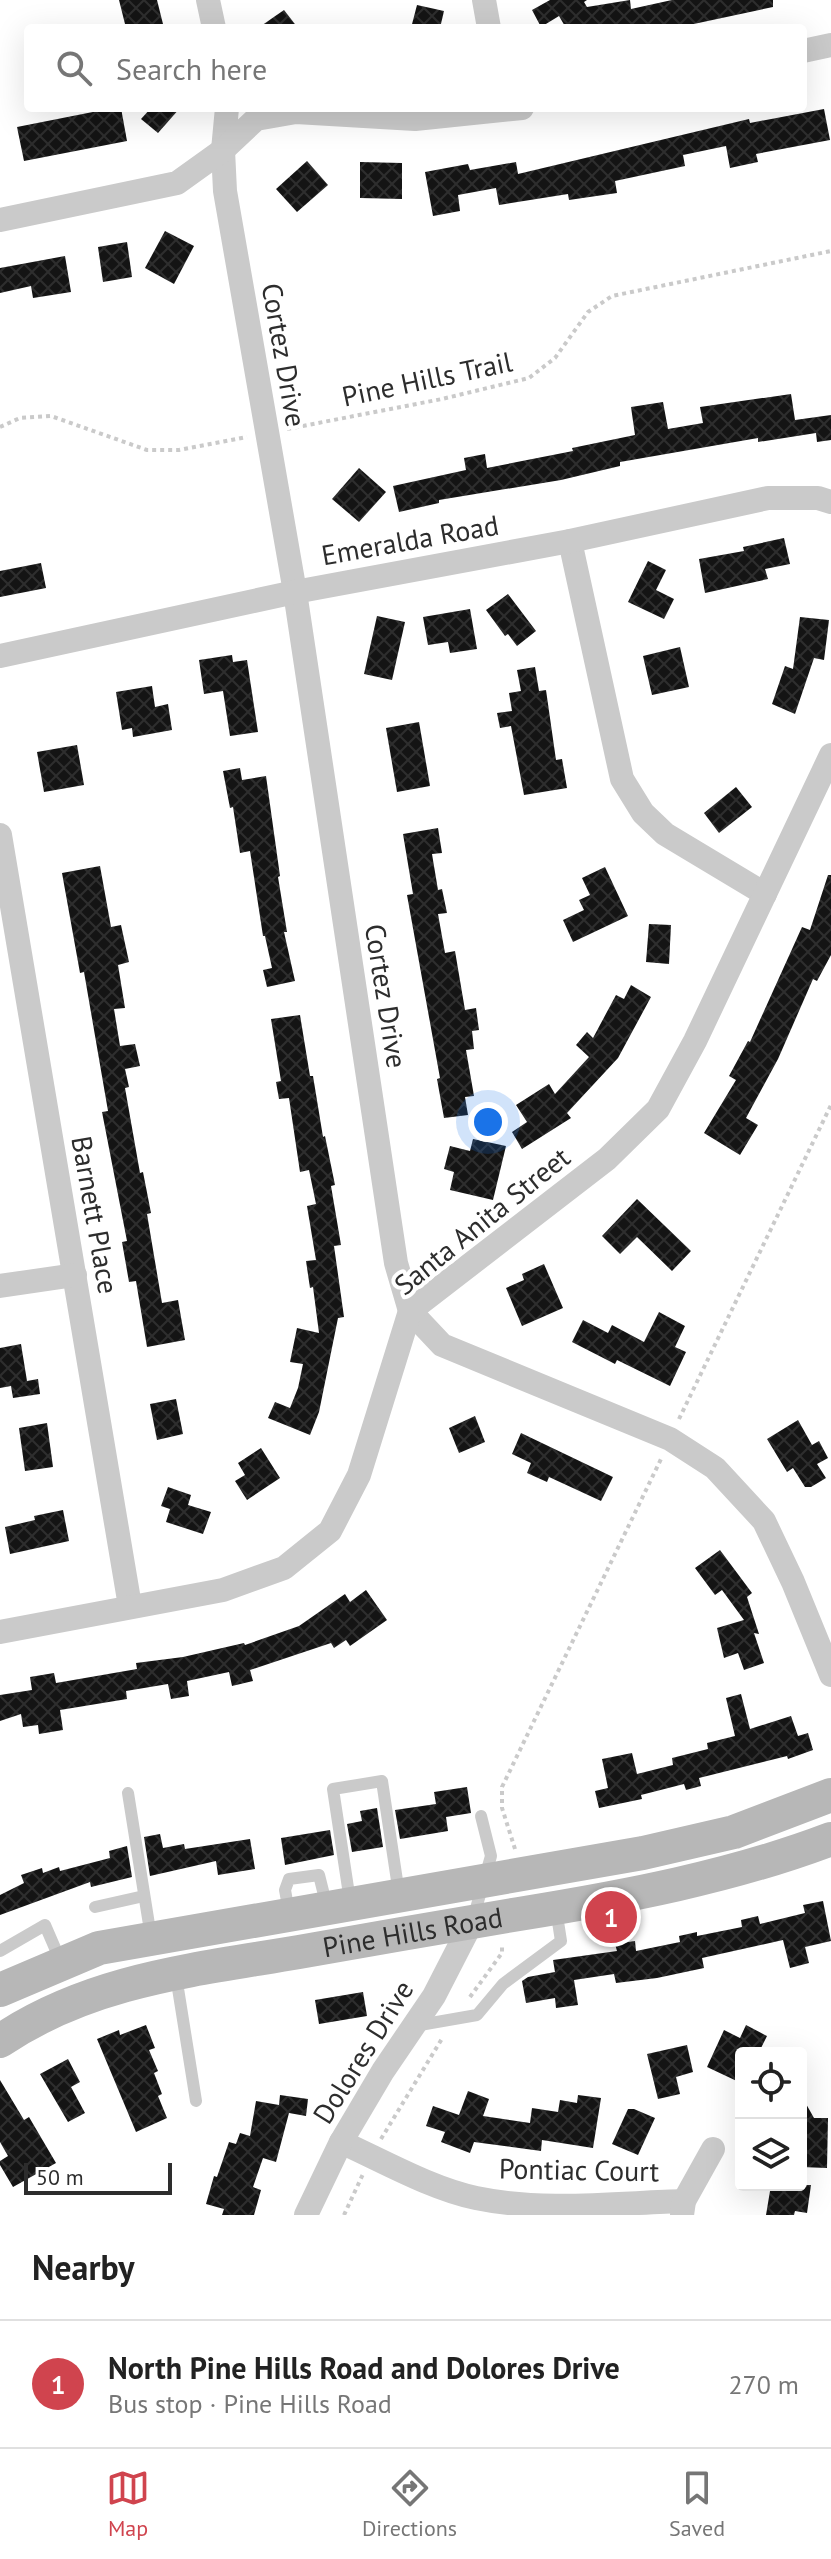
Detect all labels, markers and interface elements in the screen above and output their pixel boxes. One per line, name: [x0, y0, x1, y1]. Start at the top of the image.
search box: [24, 24, 807, 112]
icon: search: [52, 46, 96, 90]
text: Search here: [116, 49, 267, 88]
street label: Cortez Drive: [254, 280, 315, 430]
street label: Pine Hills Trail: [338, 342, 515, 415]
street label: Emeralda Road: [318, 506, 501, 573]
street label: Cortez Drive: [357, 921, 416, 1071]
your location: [468, 1102, 508, 1142]
street label: Barnett Place: [63, 1133, 128, 1297]
street label: Santa Anita Street: [386, 1138, 577, 1303]
pin: 1: [585, 1887, 637, 1947]
street label: Pine Hills Road: [320, 1898, 505, 1965]
street label: Dolores Drive: [304, 1973, 421, 2130]
map controls: [735, 2047, 807, 2191]
button: locate: [735, 2047, 807, 2119]
button: layers: [735, 2119, 807, 2191]
street label: Pontiac Court: [499, 2150, 660, 2189]
scale bar: [24, 2159, 172, 2195]
text: 50 m: [36, 2163, 84, 2191]
text: Nearby: [32, 2245, 134, 2289]
text: North Pine Hills Road and Dolores Drive: [108, 2348, 620, 2387]
text: 1: [51, 2368, 65, 2401]
text: 270 m: [728, 2368, 799, 2401]
text: Bus stop · Pine Hills Road: [108, 2387, 392, 2420]
tab: Map: [106, 2466, 150, 2542]
tab: Directions: [362, 2466, 457, 2542]
tab: Saved: [669, 2466, 725, 2542]

